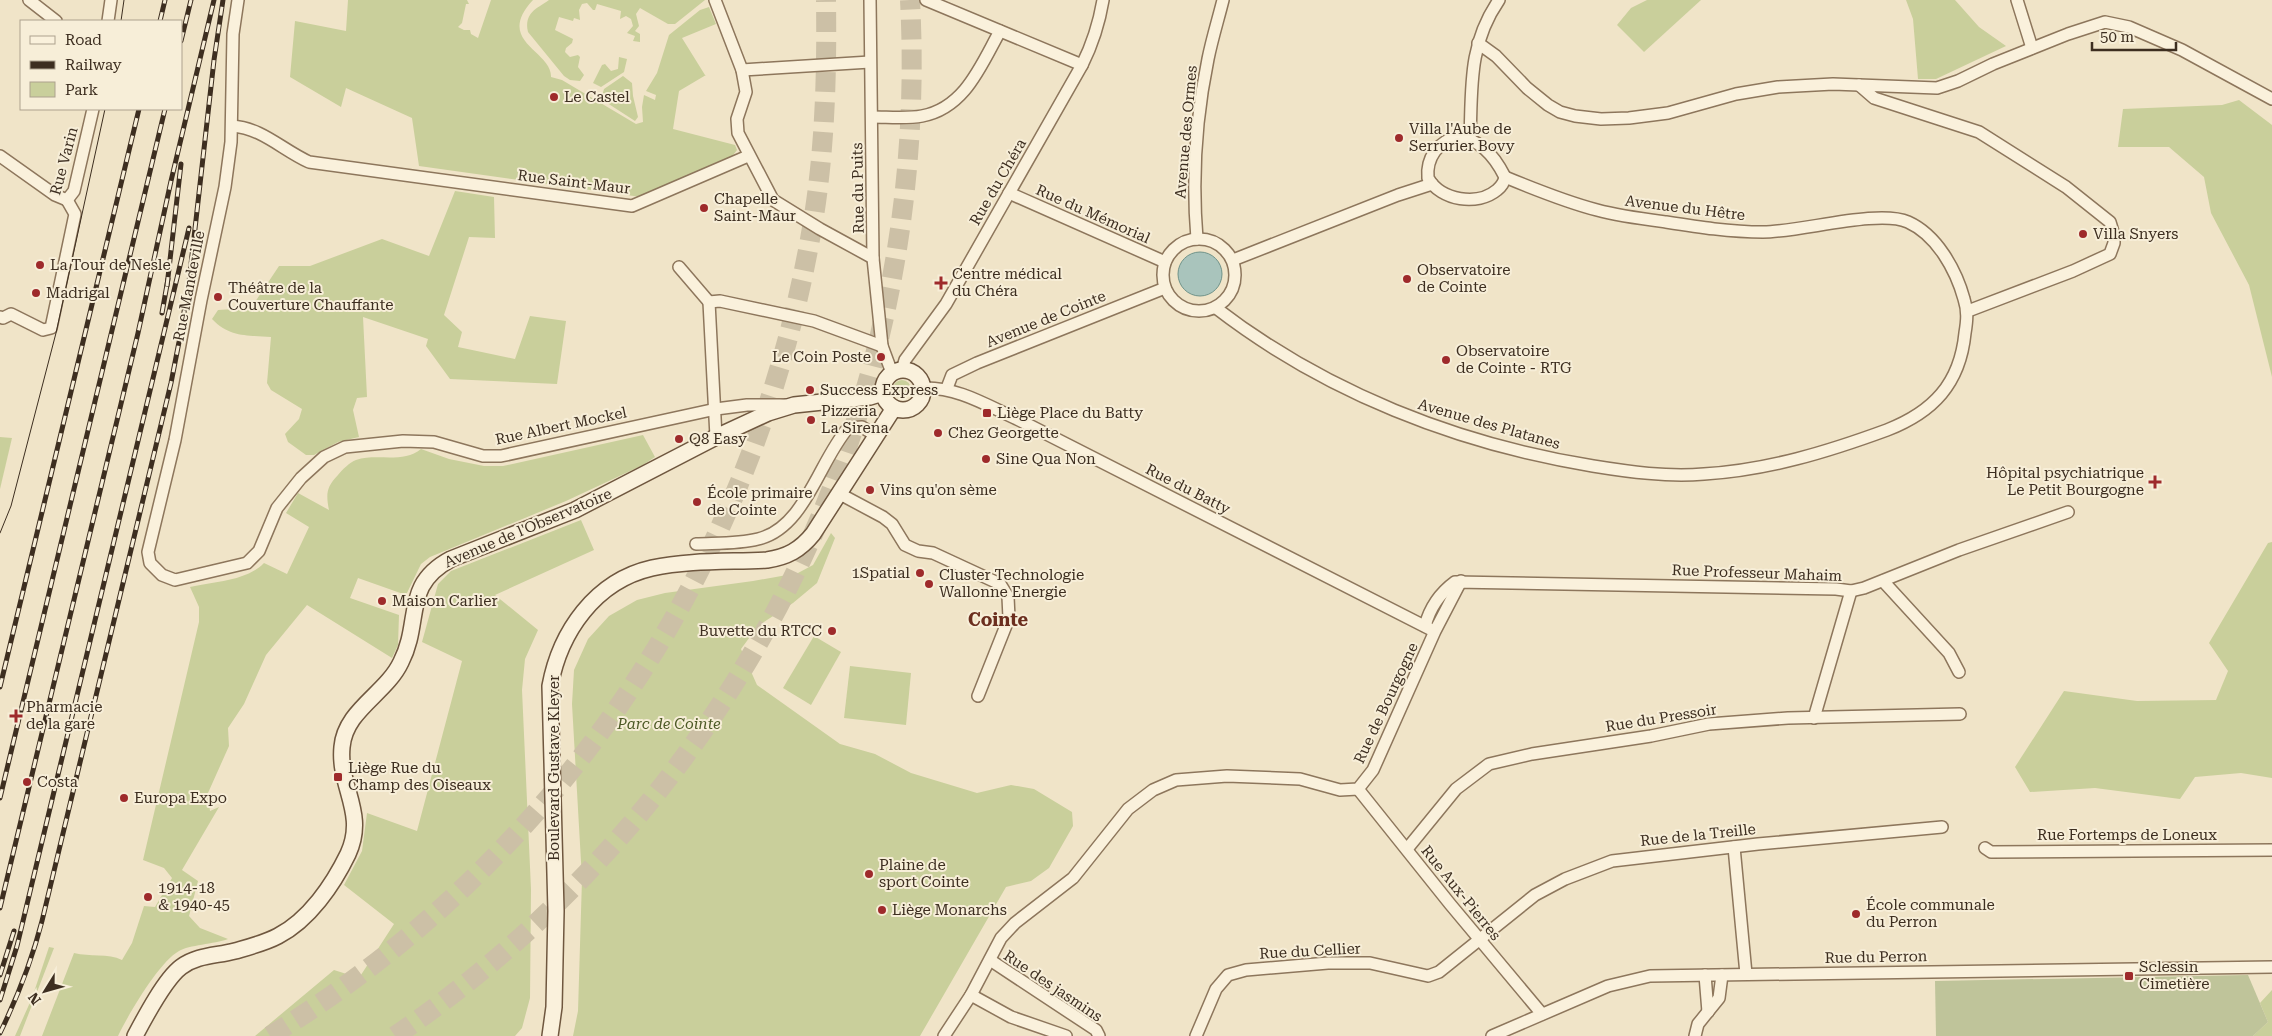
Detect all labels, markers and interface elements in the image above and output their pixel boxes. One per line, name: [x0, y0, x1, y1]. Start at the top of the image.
legend: [20, 20, 182, 110]
scale bar: [2092, 20, 2176, 52]
text: 50 m: [2100, 28, 2135, 46]
text: Road: [65, 31, 102, 49]
text: Railway: [65, 56, 122, 74]
street label: Avenue des Ormes: [1171, 65, 1201, 199]
text: Park: [65, 81, 99, 99]
place label: Le Castel: [564, 88, 630, 106]
marker: Le Castel: [548, 91, 560, 103]
place label: Villa l'Aube de Serrurier Bovy: [1409, 120, 1515, 155]
street label: Rue Varin: [46, 125, 82, 197]
marker: Villa l'Aube de Serrurier Bovy: [1393, 132, 1405, 144]
street label: Rue du Chéra: [966, 135, 1030, 229]
street label: Rue du Puits: [848, 142, 868, 234]
street label: Rue Saint-Maur: [517, 166, 631, 198]
street label: Rue du Mémorial: [1033, 181, 1153, 247]
place label: Chapelle Saint-Maur: [714, 190, 796, 225]
street label: Avenue du Hêtre: [1624, 192, 1746, 224]
marker: Chapelle Saint-Maur: [698, 202, 710, 214]
place label: Villa Snyers: [2093, 225, 2178, 243]
marker: Villa Snyers: [2077, 228, 2089, 240]
street label: Rue Mandeville: [169, 229, 209, 343]
place label: La Tour de Nesle: [50, 256, 171, 274]
marker: La Tour de Nesle: [34, 259, 46, 271]
place label: Observatoire de Cointe: [1417, 261, 1510, 296]
place label: Centre médical du Chéra: [952, 265, 1062, 300]
marker: Observatoire de Cointe: [1401, 273, 1413, 285]
marker: Centre médical du Chéra: [934, 276, 948, 290]
place label: Théâtre de la Couverture Chauffante: [228, 279, 393, 314]
place label: Madrigal: [46, 284, 110, 302]
marker: Madrigal: [30, 287, 42, 299]
street label: Avenue de Cointe: [984, 287, 1108, 351]
marker: Théâtre de la Couverture Chauffante: [212, 291, 224, 303]
place label: Observatoire de Cointe - RTG: [1456, 342, 1572, 377]
place label: Le Coin Poste: [772, 348, 871, 366]
marker: Le Coin Poste: [875, 351, 887, 363]
marker: Observatoire de Cointe - RTG: [1440, 354, 1452, 366]
place label: Success Express: [820, 381, 938, 399]
marker: Success Express: [804, 384, 816, 396]
street label: Avenue des Platanes: [1416, 395, 1562, 453]
place label: Pizzeria La Sirena: [821, 402, 889, 437]
street label: Rue Albert Mockel: [494, 403, 629, 449]
place label: Liège Place du Batty: [997, 404, 1143, 422]
marker: Liège Place du Batty: [981, 407, 993, 419]
marker: Pizzeria La Sirena: [805, 414, 817, 426]
place label: Chez Georgette: [948, 424, 1059, 442]
marker: Chez Georgette: [932, 427, 944, 439]
place label: Q8 Easy: [689, 430, 747, 448]
marker: Q8 Easy: [673, 433, 685, 445]
place label: Sine Qua Non: [996, 450, 1096, 468]
marker: Sine Qua Non: [980, 453, 992, 465]
street label: Rue du Batty: [1143, 460, 1233, 518]
place label: Hôpital psychiatrique Le Petit Bourgogne: [1986, 464, 2144, 499]
marker: Hôpital psychiatrique Le Petit Bourgogne: [2148, 475, 2162, 489]
place label: Vins qu'on sème: [880, 481, 997, 499]
street label: Avenue de l'Observatoire: [442, 484, 614, 572]
place label: École primaire de Cointe: [707, 484, 813, 519]
marker: Vins qu'on sème: [864, 484, 876, 496]
marker: École primaire de Cointe: [691, 496, 703, 508]
street label: Rue Professeur Mahaim: [1671, 561, 1843, 585]
place label: 1Spatial: [851, 564, 910, 582]
place label: Cluster Technologie Wallonne Energie: [939, 566, 1084, 601]
marker: 1Spatial: [914, 567, 926, 579]
marker: Cluster Technologie Wallonne Energie: [923, 578, 935, 590]
place label: Maison Carlier: [392, 592, 498, 610]
marker: Maison Carlier: [376, 595, 388, 607]
district label: Cointe: [968, 609, 1028, 630]
place label: Buvette du RTCC: [699, 622, 822, 640]
marker: Buvette du RTCC: [826, 625, 838, 637]
street label: Rue de Bourgogne: [1350, 640, 1422, 766]
street label: Boulevard Gustave Kleyer: [545, 675, 563, 861]
place label: Pharmacie de la gare: [26, 698, 103, 733]
street label: Rue du Pressoir: [1604, 700, 1718, 736]
marker: Pharmacie de la gare: [10, 710, 22, 722]
park label: Parc de Cointe: [616, 715, 721, 733]
place label: Liège Rue du Champ des Oiseaux: [348, 759, 491, 794]
marker: Liège Rue du Champ des Oiseaux: [332, 771, 344, 783]
place label: Costa: [37, 773, 78, 791]
marker: Costa: [21, 776, 33, 788]
place label: Europa Expo: [134, 789, 227, 807]
marker: Europa Expo: [118, 792, 130, 804]
street label: Rue de la Treille: [1639, 820, 1757, 850]
street label: Rue Fortemps de Loneux: [2037, 826, 2217, 844]
street label: Rue Aux-Pierres: [1417, 842, 1505, 944]
place label: Plaine de sport Cointe: [879, 856, 969, 891]
marker: Plaine de sport Cointe: [863, 868, 875, 880]
place label: 1914-18 & 1940-45: [158, 879, 230, 914]
marker: 1914-18 & 1940-45: [142, 891, 154, 903]
place label: École communale du Perron: [1866, 896, 1995, 931]
place label: Liège Monarchs: [892, 901, 1007, 919]
marker: Liège Monarchs: [876, 904, 888, 916]
marker: École communale du Perron: [1850, 908, 1862, 920]
street label: Rue du Cellier: [1259, 939, 1361, 963]
street label: Rue des jasmins: [1000, 946, 1106, 1026]
street label: Rue du Perron: [1824, 947, 1928, 967]
place label: Sclessin Cimetière: [2139, 958, 2209, 993]
north arrow: [20, 966, 70, 1016]
marker: Sclessin Cimetière: [2123, 970, 2135, 982]
text: N: [25, 990, 44, 1008]

